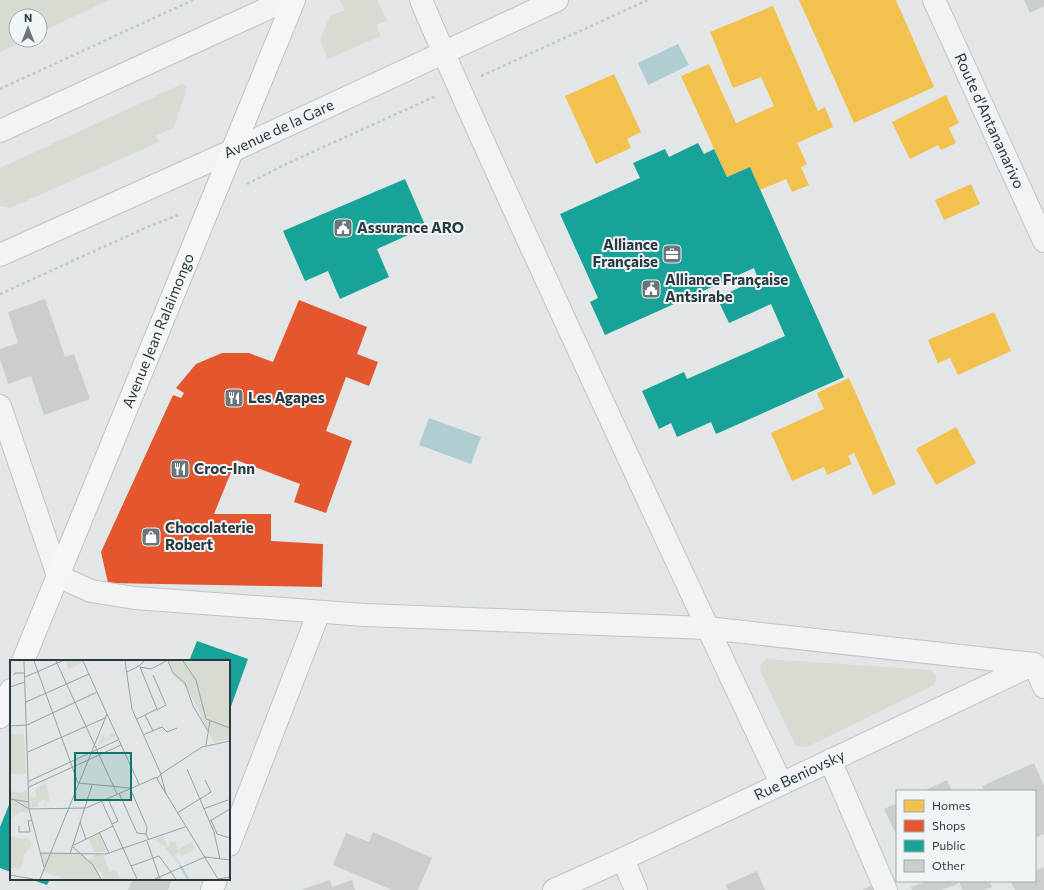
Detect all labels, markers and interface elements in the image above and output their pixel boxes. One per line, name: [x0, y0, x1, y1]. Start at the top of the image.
north arrow: [8, 8, 48, 48]
text: N: [24, 11, 32, 24]
street label: Route d'Antananarivo: [951, 50, 1029, 191]
street label: Avenue de la Gare: [221, 95, 337, 161]
public building icon: Assurance ARO: [332, 217, 354, 239]
place label: Assurance ARO: [357, 218, 464, 236]
place label: Alliance Française: [593, 235, 658, 270]
office icon: Alliance Française: [661, 243, 683, 265]
street label: Avenue Jean Ralaimongo: [118, 250, 197, 410]
place label: Alliance Française Antsirabe: [665, 270, 788, 305]
public building icon: Alliance Française Antsirabe: [640, 278, 662, 300]
restaurant icon: Les Agapes: [223, 387, 245, 409]
place label: Les Agapes: [248, 388, 325, 406]
restaurant icon: Croc-Inn: [169, 458, 191, 480]
place label: Croc-Inn: [194, 459, 255, 477]
place label: Chocolaterie Robert: [165, 518, 254, 553]
shop icon: Chocolaterie Robert: [140, 526, 162, 548]
inset map: [10, 660, 230, 880]
street label: Rue Beniovsky: [751, 745, 848, 804]
legend: [896, 790, 1036, 882]
text: Homes: [932, 798, 970, 812]
text: Shops: [932, 818, 966, 832]
text: Public: [932, 838, 965, 852]
text: Other: [932, 858, 965, 872]

